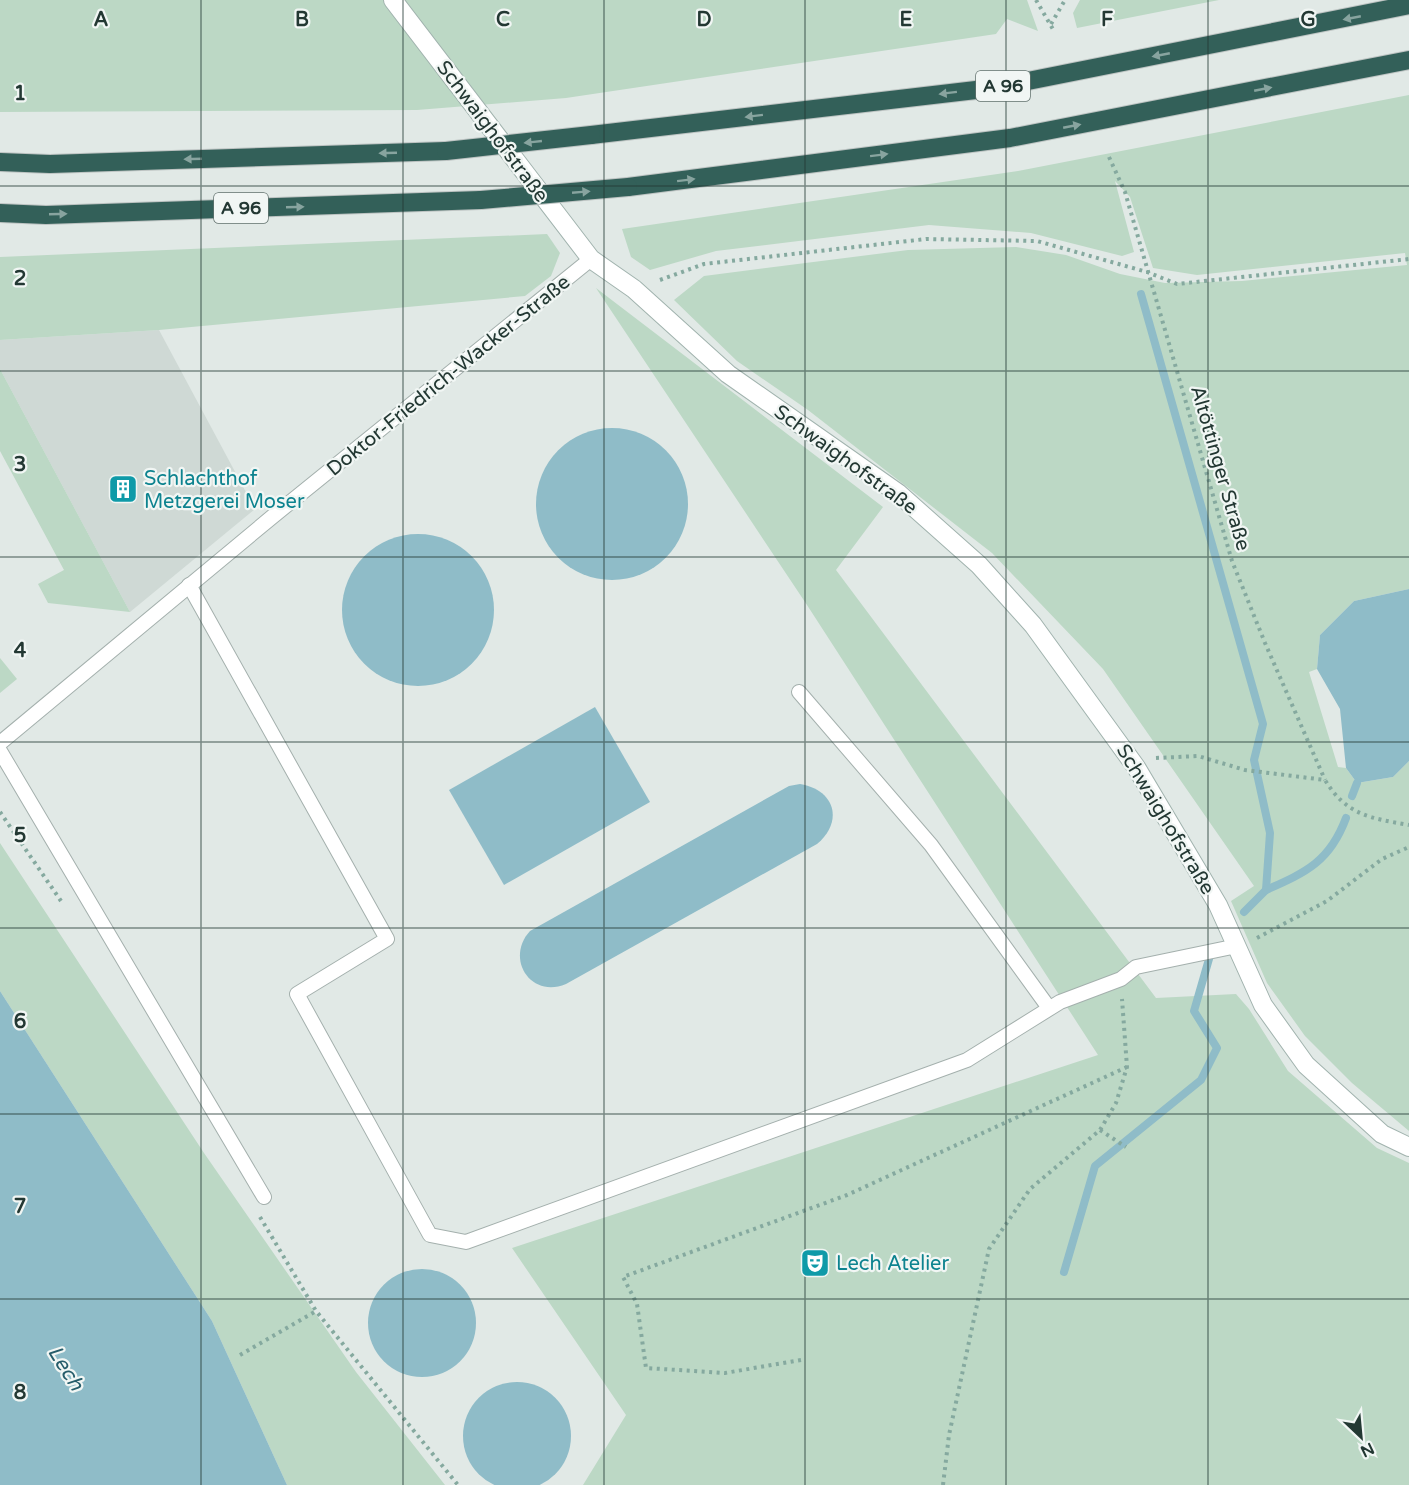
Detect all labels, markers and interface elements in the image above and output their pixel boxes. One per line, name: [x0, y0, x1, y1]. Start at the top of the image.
text: A: [94, 8, 109, 32]
text: B: [295, 8, 309, 32]
text: C: [496, 8, 510, 32]
text: D: [696, 8, 712, 32]
text: E: [900, 8, 913, 32]
text: F: [1101, 8, 1113, 32]
text: G: [1300, 8, 1316, 32]
one-way arrow: [1342, 14, 1361, 23]
one-way arrow: [1151, 51, 1170, 60]
street label: Schwaighofstraße: [431, 56, 553, 207]
road number: A 96: [976, 71, 1030, 101]
text: 1: [14, 82, 26, 106]
one-way arrow: [1254, 84, 1273, 93]
one-way arrow: [939, 89, 958, 98]
one-way arrow: [745, 111, 764, 121]
one-way arrow: [1062, 121, 1081, 130]
one-way arrow: [524, 137, 543, 146]
one-way arrow: [378, 148, 397, 158]
one-way arrow: [870, 150, 889, 160]
one-way arrow: [183, 155, 202, 164]
one-way arrow: [676, 175, 695, 185]
one-way arrow: [572, 187, 591, 196]
road number: A 96: [214, 193, 268, 223]
one-way arrow: [286, 202, 305, 211]
one-way arrow: [49, 210, 68, 219]
text: 2: [14, 267, 26, 291]
street label: Doktor-Friedrich-Wacker-Straße: [322, 270, 575, 481]
street label: Altöttinger Straße: [1185, 383, 1255, 554]
street label: Schwaighofstraße: [769, 400, 922, 520]
text: 3: [14, 453, 26, 477]
place label: Schlachthof Metzgerei Moser: [144, 467, 305, 514]
building icon: Schlachthof Metzgerei Moser: [107, 473, 139, 505]
text: 4: [14, 639, 27, 663]
street label: Schwaighofstraße: [1111, 740, 1219, 899]
text: 5: [14, 824, 26, 848]
text: 6: [14, 1010, 26, 1034]
text: 7: [14, 1195, 26, 1219]
theatre icon: Lech Atelier: [799, 1247, 831, 1279]
place label: Lech Atelier: [836, 1252, 949, 1276]
water label: Lech: [42, 1341, 90, 1396]
text: 8: [14, 1381, 26, 1405]
north arrow: [1331, 1407, 1391, 1467]
text: N: [1357, 1438, 1377, 1461]

